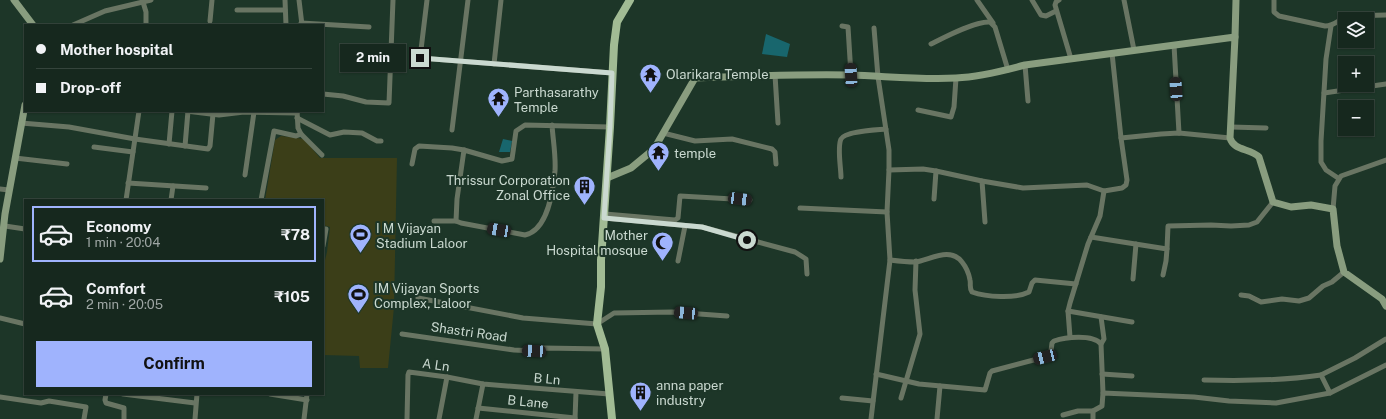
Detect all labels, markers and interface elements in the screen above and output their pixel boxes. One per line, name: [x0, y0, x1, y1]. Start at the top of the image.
map controls: [1338, 12, 1374, 136]
button: layers: [1338, 12, 1374, 48]
text: Mother hospital: [60, 41, 173, 58]
callout: 2 min: [340, 44, 406, 72]
route end: [411, 49, 429, 67]
text: 2 min: [356, 50, 390, 65]
button: +: [1338, 56, 1374, 92]
temple icon: Olarikara Temple: [637, 61, 663, 94]
car: [844, 63, 858, 87]
place label: Olarikara Temple: [666, 67, 769, 82]
car: [1169, 77, 1183, 101]
text: Drop-off: [60, 79, 121, 96]
place label: Parthasarathy Temple: [514, 85, 599, 115]
temple icon: Parthasarathy Temple: [485, 86, 511, 119]
button: −: [1338, 100, 1374, 136]
temple icon: temple: [645, 140, 671, 173]
place label: temple: [674, 146, 716, 161]
place label: Thrissur Corporation Zonal Office: [446, 173, 570, 203]
building icon: Thrissur Corporation Zonal Office: [572, 174, 598, 207]
car: [727, 192, 753, 206]
icon: car: [38, 216, 74, 252]
text: Economy: [86, 218, 151, 235]
place label: I M Vijayan Stadium Laloor: [376, 221, 468, 251]
sports icon: I M Vijayan Stadium Laloor: [348, 222, 374, 255]
car: [486, 222, 512, 238]
text: ₹78: [281, 226, 310, 243]
place label: Mother Hospital mosque: [546, 228, 648, 258]
mosque icon: Mother Hospital mosque: [650, 229, 676, 262]
route start: [738, 231, 756, 249]
text: 1 min · 20:04: [86, 235, 160, 250]
icon: car: [38, 278, 74, 314]
text: Comfort: [86, 280, 146, 297]
place label: IM Vijayan Sports Complex, Laloor: [374, 281, 479, 311]
sports icon: IM Vijayan Sports Complex, Laloor: [345, 282, 371, 315]
text: ₹105: [274, 288, 310, 305]
text: 2 min · 20:05: [86, 297, 163, 312]
car: [674, 306, 698, 320]
street label: Shastri Road: [430, 319, 508, 345]
button: Confirm: [36, 341, 312, 387]
car: [522, 344, 546, 358]
car: [1032, 348, 1058, 366]
street label: A Ln: [421, 356, 451, 374]
street label: B Ln: [533, 370, 561, 388]
place label: anna paper industry: [656, 378, 724, 408]
building icon: anna paper industry: [627, 379, 653, 412]
street label: B Lane: [507, 392, 549, 412]

